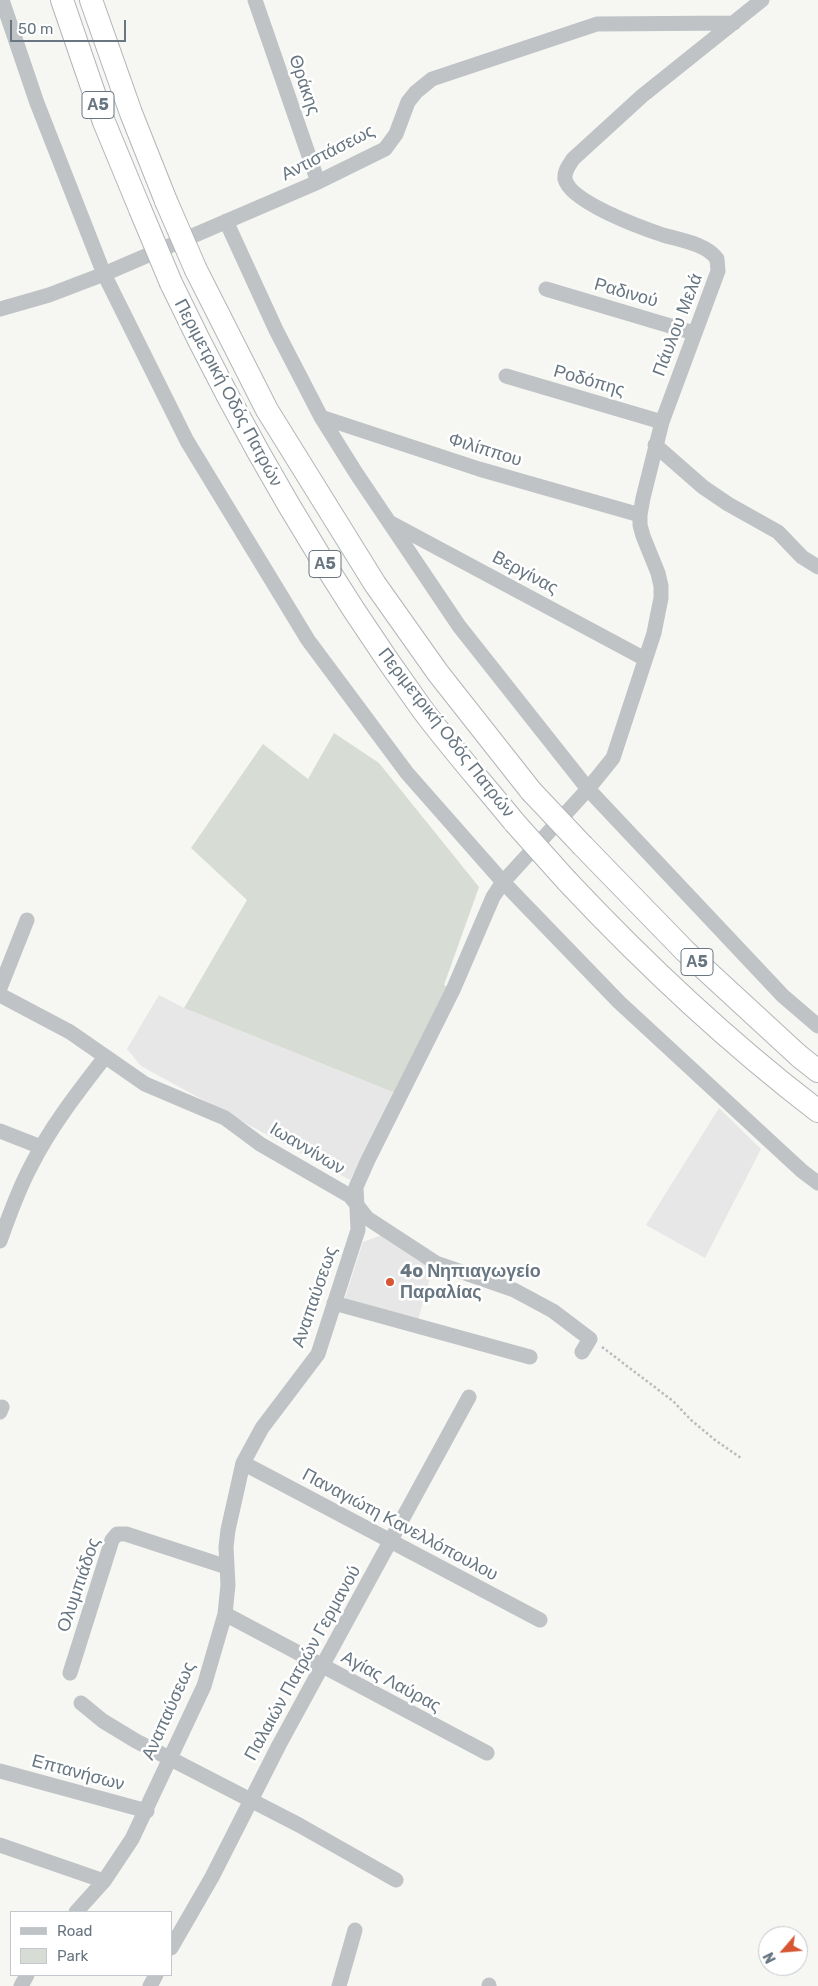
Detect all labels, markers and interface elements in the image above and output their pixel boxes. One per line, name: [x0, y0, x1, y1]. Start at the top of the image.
scale bar: [12, 10, 129, 42]
text: 50 m: [18, 20, 53, 38]
street label: Θράκης: [284, 52, 324, 118]
road number: Α5: [82, 92, 114, 118]
street label: Αντιστάσεως: [278, 120, 378, 186]
street label: Πάυλου Μελά: [648, 271, 708, 379]
street label: Ραδινού: [592, 274, 660, 312]
street label: Περιμετρική Οδός Πατρών: [169, 296, 287, 490]
street label: Ροδόπης: [551, 361, 627, 401]
street label: Φιλίππου: [446, 429, 524, 471]
street label: Βεργίνας: [488, 547, 562, 599]
road number: Α5: [309, 550, 341, 578]
street label: Περιμετρική Οδός Πατρών: [373, 644, 519, 822]
road number: Α5: [681, 949, 713, 976]
street label: Ιωαννίνων: [266, 1118, 348, 1180]
street label: Αναπαύσεως: [288, 1244, 342, 1350]
place label: 4o Νηπιαγωγείο Παραλίας: [400, 1261, 541, 1304]
marker: 4o Νηπιαγωγείο Παραλίας: [384, 1276, 396, 1288]
street label: Παναγιώτη Κανελλόπουλου: [298, 1464, 502, 1586]
street label: Ολυμπιάδος: [53, 1535, 105, 1635]
street label: Παλαιών Πατρών Γερμανού: [240, 1562, 366, 1764]
street label: Αγίας Λαύρας: [337, 1647, 445, 1717]
street label: Αναπαύσεως: [138, 1658, 200, 1764]
street label: Επτανήσων: [29, 1750, 127, 1796]
legend: [10, 1911, 172, 1976]
text: Road: [57, 1922, 93, 1940]
north arrow: [758, 1926, 808, 1976]
text: Park: [57, 1947, 88, 1965]
text: N: [760, 1949, 780, 1966]

